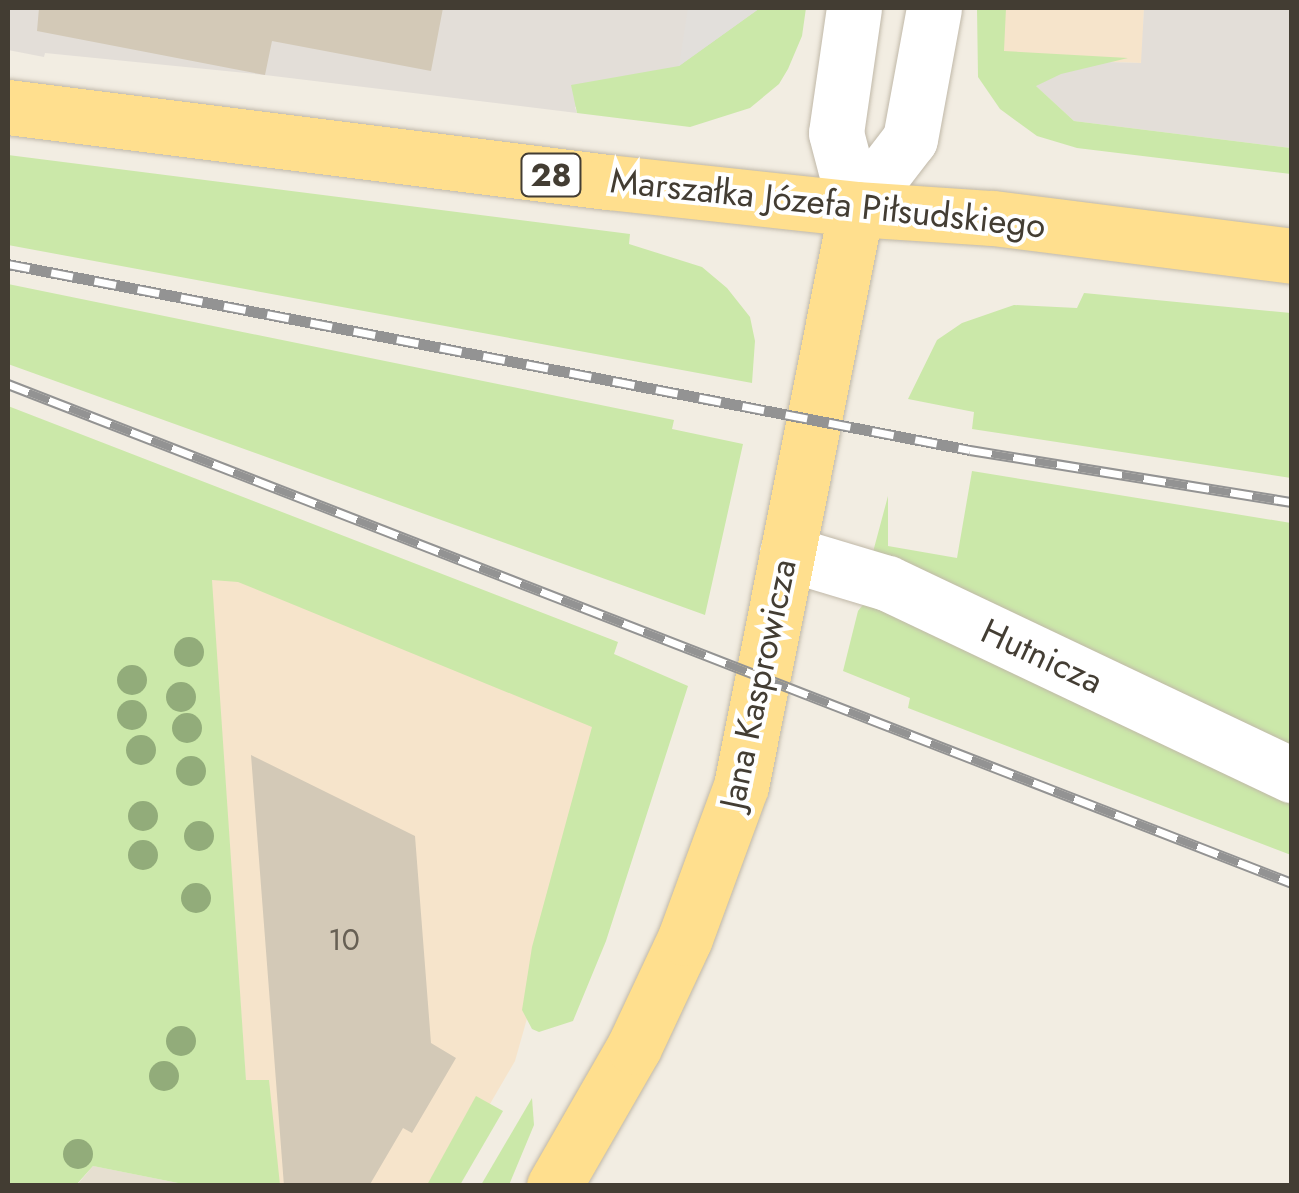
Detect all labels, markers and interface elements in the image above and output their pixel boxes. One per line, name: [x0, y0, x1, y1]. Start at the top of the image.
road number: 28: [518, 148, 584, 202]
street label: Marszałka Józefa Piłsudskiego: [608, 159, 1048, 247]
street label: Jana Kasprowicza: [711, 555, 805, 813]
street label: Hutnicza: [975, 610, 1109, 702]
house number: 10: [328, 922, 360, 958]

